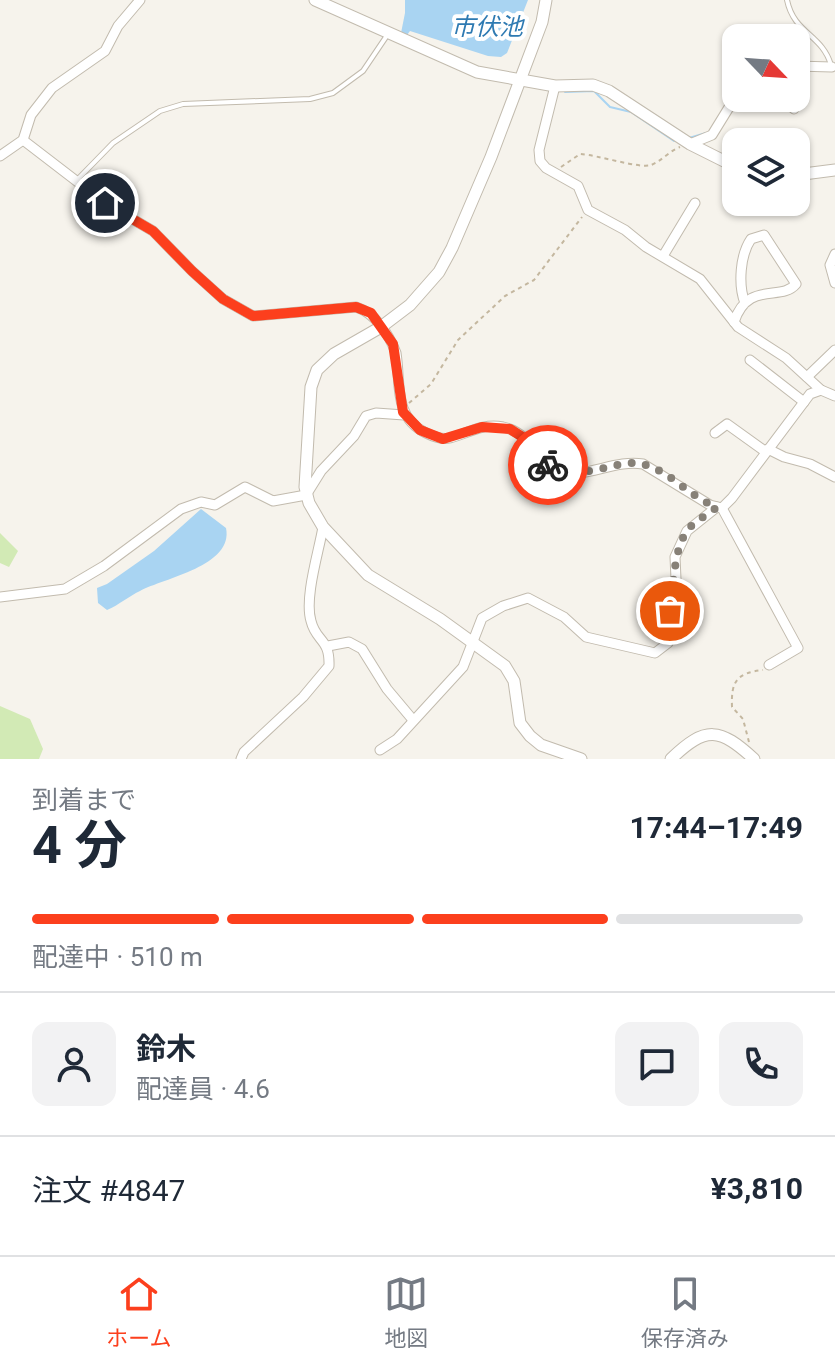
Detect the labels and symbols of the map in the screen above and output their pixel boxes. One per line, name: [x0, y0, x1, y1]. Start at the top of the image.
water label: 市伏池: [451, 13, 525, 41]
north arrow: [722, 24, 810, 112]
pin: [71, 169, 139, 237]
courier: [508, 425, 588, 505]
pin: [636, 577, 704, 645]

